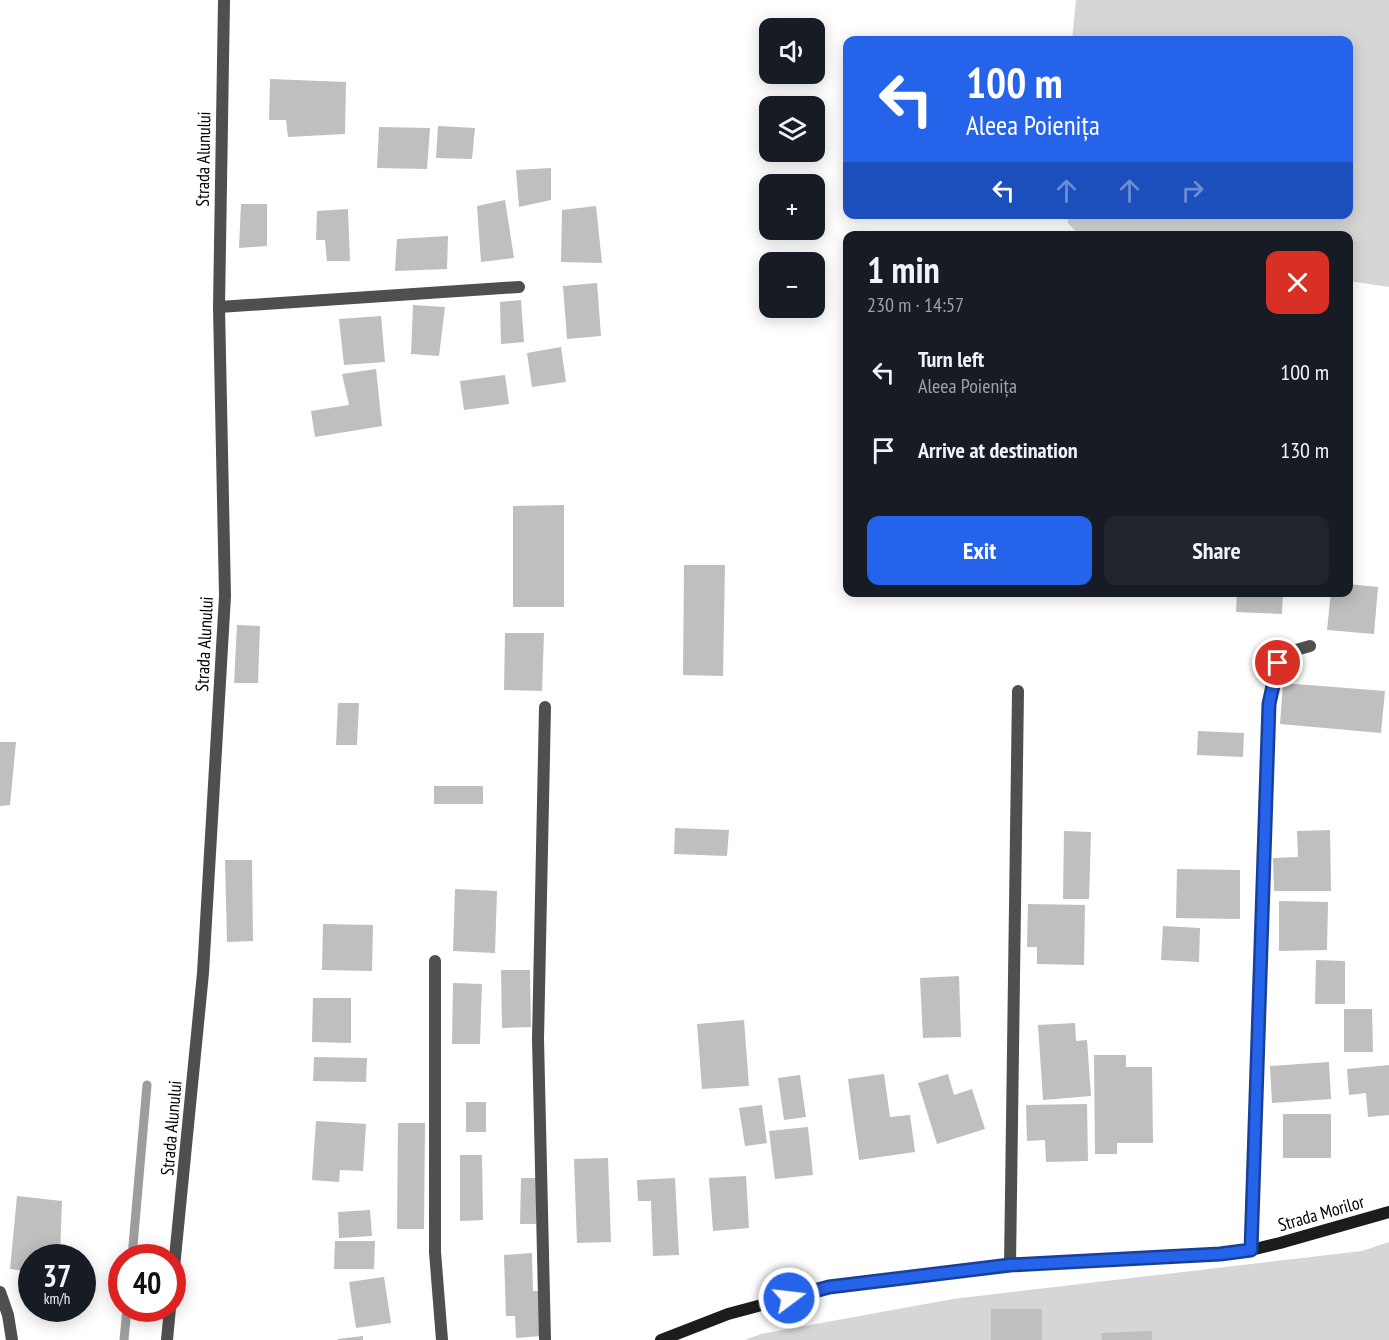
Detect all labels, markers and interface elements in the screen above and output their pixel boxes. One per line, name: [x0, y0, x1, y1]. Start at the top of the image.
map controls: [759, 18, 825, 318]
button: sound: [759, 18, 825, 84]
text: 100 m: [966, 55, 1063, 110]
icon: left: [867, 60, 945, 138]
button: layers: [759, 96, 825, 162]
text: Aleea Poienița: [966, 108, 1100, 142]
street label: Strada Alunului: [191, 111, 215, 207]
button: +: [759, 174, 825, 240]
icon: left: [987, 174, 1020, 207]
icon: ahead: [1050, 174, 1083, 207]
icon: ahead: [1113, 174, 1146, 207]
icon: right: [1176, 174, 1209, 207]
text: 1 min: [867, 246, 940, 293]
button: close: [1266, 251, 1329, 314]
button: −: [759, 252, 825, 318]
text: 230 m · 14:57: [867, 292, 964, 318]
text: Turn left: [918, 345, 984, 373]
icon: left: [867, 356, 900, 389]
text: 100 m: [1280, 358, 1329, 386]
text: Aleea Poienița: [918, 373, 1017, 399]
icon: arrive: [867, 434, 900, 467]
text: Arrive at destination: [918, 436, 1078, 464]
text: 130 m: [1280, 436, 1329, 464]
button: Exit: [867, 516, 1092, 585]
button: Share: [1104, 516, 1329, 585]
street label: Strada Alunului: [190, 596, 218, 692]
pin: [1252, 637, 1303, 688]
icon: arrive: [1261, 646, 1294, 679]
street label: Strada Alunului: [155, 1080, 187, 1176]
street label: Strada Morilor: [1275, 1190, 1367, 1236]
speed limit sign: 40: [108, 1244, 186, 1322]
text: 37: [43, 1256, 71, 1295]
position arrow: [757, 1266, 821, 1330]
text: km/h: [44, 1289, 70, 1308]

